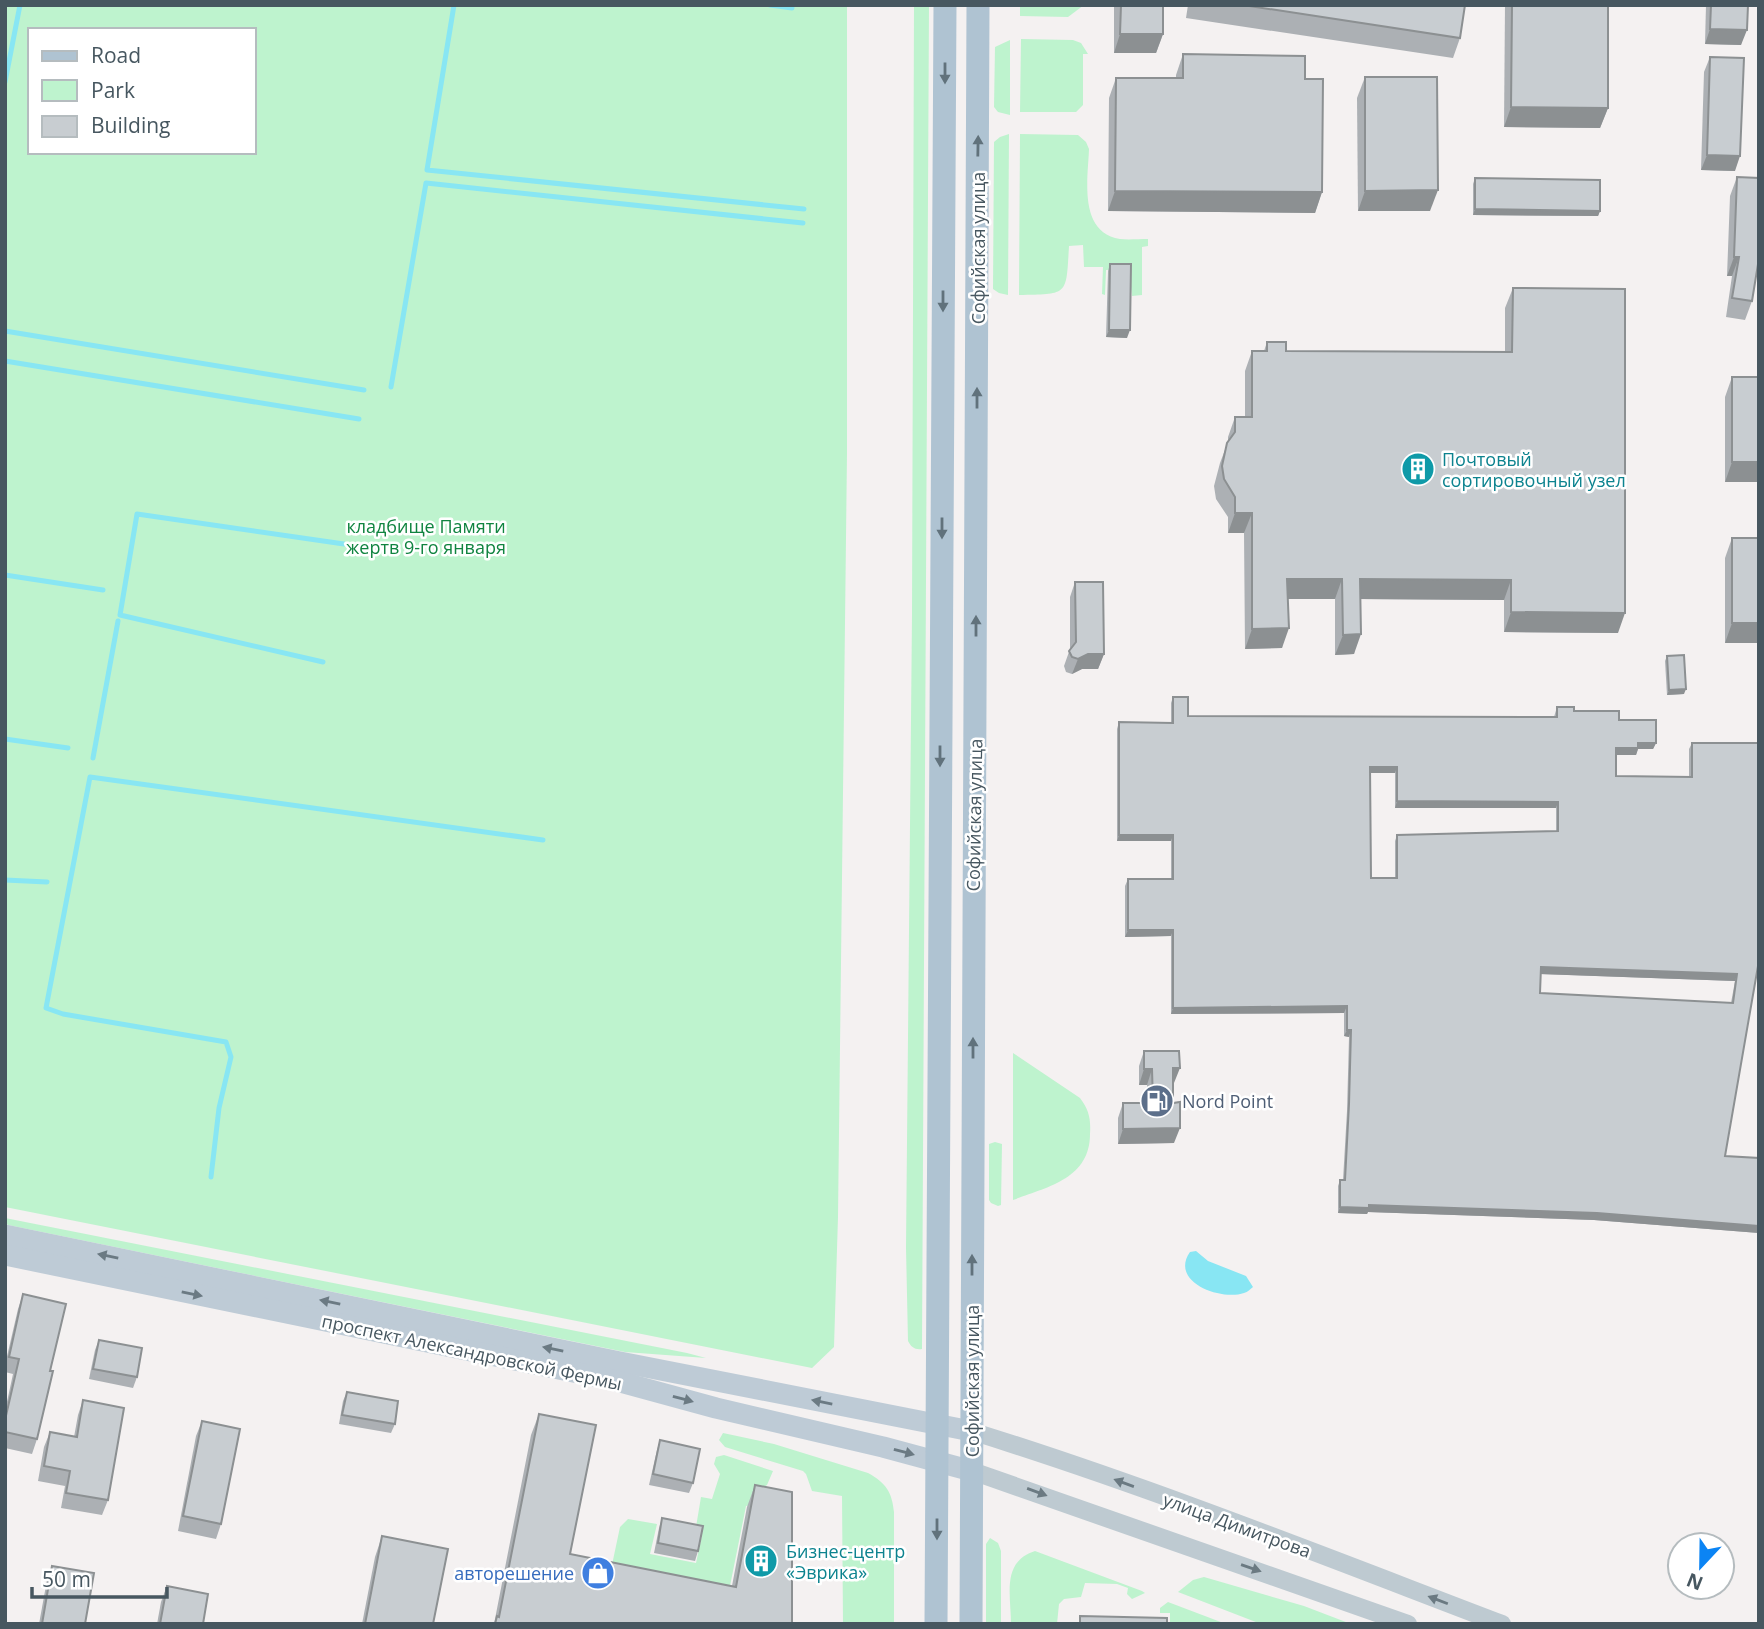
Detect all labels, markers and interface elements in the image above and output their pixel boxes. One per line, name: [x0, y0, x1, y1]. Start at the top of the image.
legend: [28, 28, 256, 154]
text: Road: [91, 41, 141, 69]
one-way arrow: [939, 63, 951, 85]
text: Park: [91, 76, 135, 104]
text: Building: [91, 111, 170, 139]
one-way arrow: [972, 135, 983, 157]
street label: Софийская улица: [966, 172, 990, 324]
one-way arrow: [937, 290, 949, 312]
one-way arrow: [971, 387, 983, 409]
place label: Почтовый сортировочный узел: [1442, 447, 1626, 492]
building icon: Почтовый сортировочный узел: [1399, 450, 1437, 488]
park label: кладбище Памяти жертв 9-го января: [346, 514, 506, 559]
one-way arrow: [936, 518, 948, 540]
one-way arrow: [970, 614, 982, 636]
street label: Софийская улица: [961, 739, 987, 891]
one-way arrow: [934, 745, 946, 767]
one-way arrow: [967, 1037, 979, 1059]
fuel station icon: Nord Point: [1138, 1082, 1176, 1120]
place label: Nord Point: [1182, 1089, 1273, 1113]
one-way arrow: [97, 1251, 119, 1262]
one-way arrow: [966, 1253, 978, 1275]
one-way arrow: [181, 1288, 203, 1299]
one-way arrow: [319, 1297, 341, 1308]
street label: Софийская улица: [960, 1305, 984, 1457]
street label: проспект Александровской Фермы: [320, 1308, 624, 1396]
one-way arrow: [542, 1343, 564, 1354]
one-way arrow: [672, 1394, 694, 1405]
one-way arrow: [811, 1396, 833, 1407]
one-way arrow: [893, 1447, 915, 1458]
one-way arrow: [1113, 1477, 1134, 1488]
one-way arrow: [1026, 1487, 1047, 1498]
street label: улица Димитрова: [1160, 1487, 1314, 1563]
one-way arrow: [931, 1518, 943, 1540]
north arrow: [1666, 1531, 1736, 1601]
place label: Бизнес-центр «Эврика»: [786, 1539, 905, 1584]
building icon: Бизнес-центр «Эврика»: [742, 1542, 780, 1580]
shop icon: авторешение: [579, 1554, 617, 1592]
scale bar: [32, 1556, 166, 1600]
place label: авторешение: [454, 1561, 574, 1585]
one-way arrow: [1241, 1563, 1262, 1574]
text: 50 m: [42, 1565, 91, 1593]
text: N: [1683, 1567, 1707, 1597]
one-way arrow: [1427, 1594, 1448, 1605]

